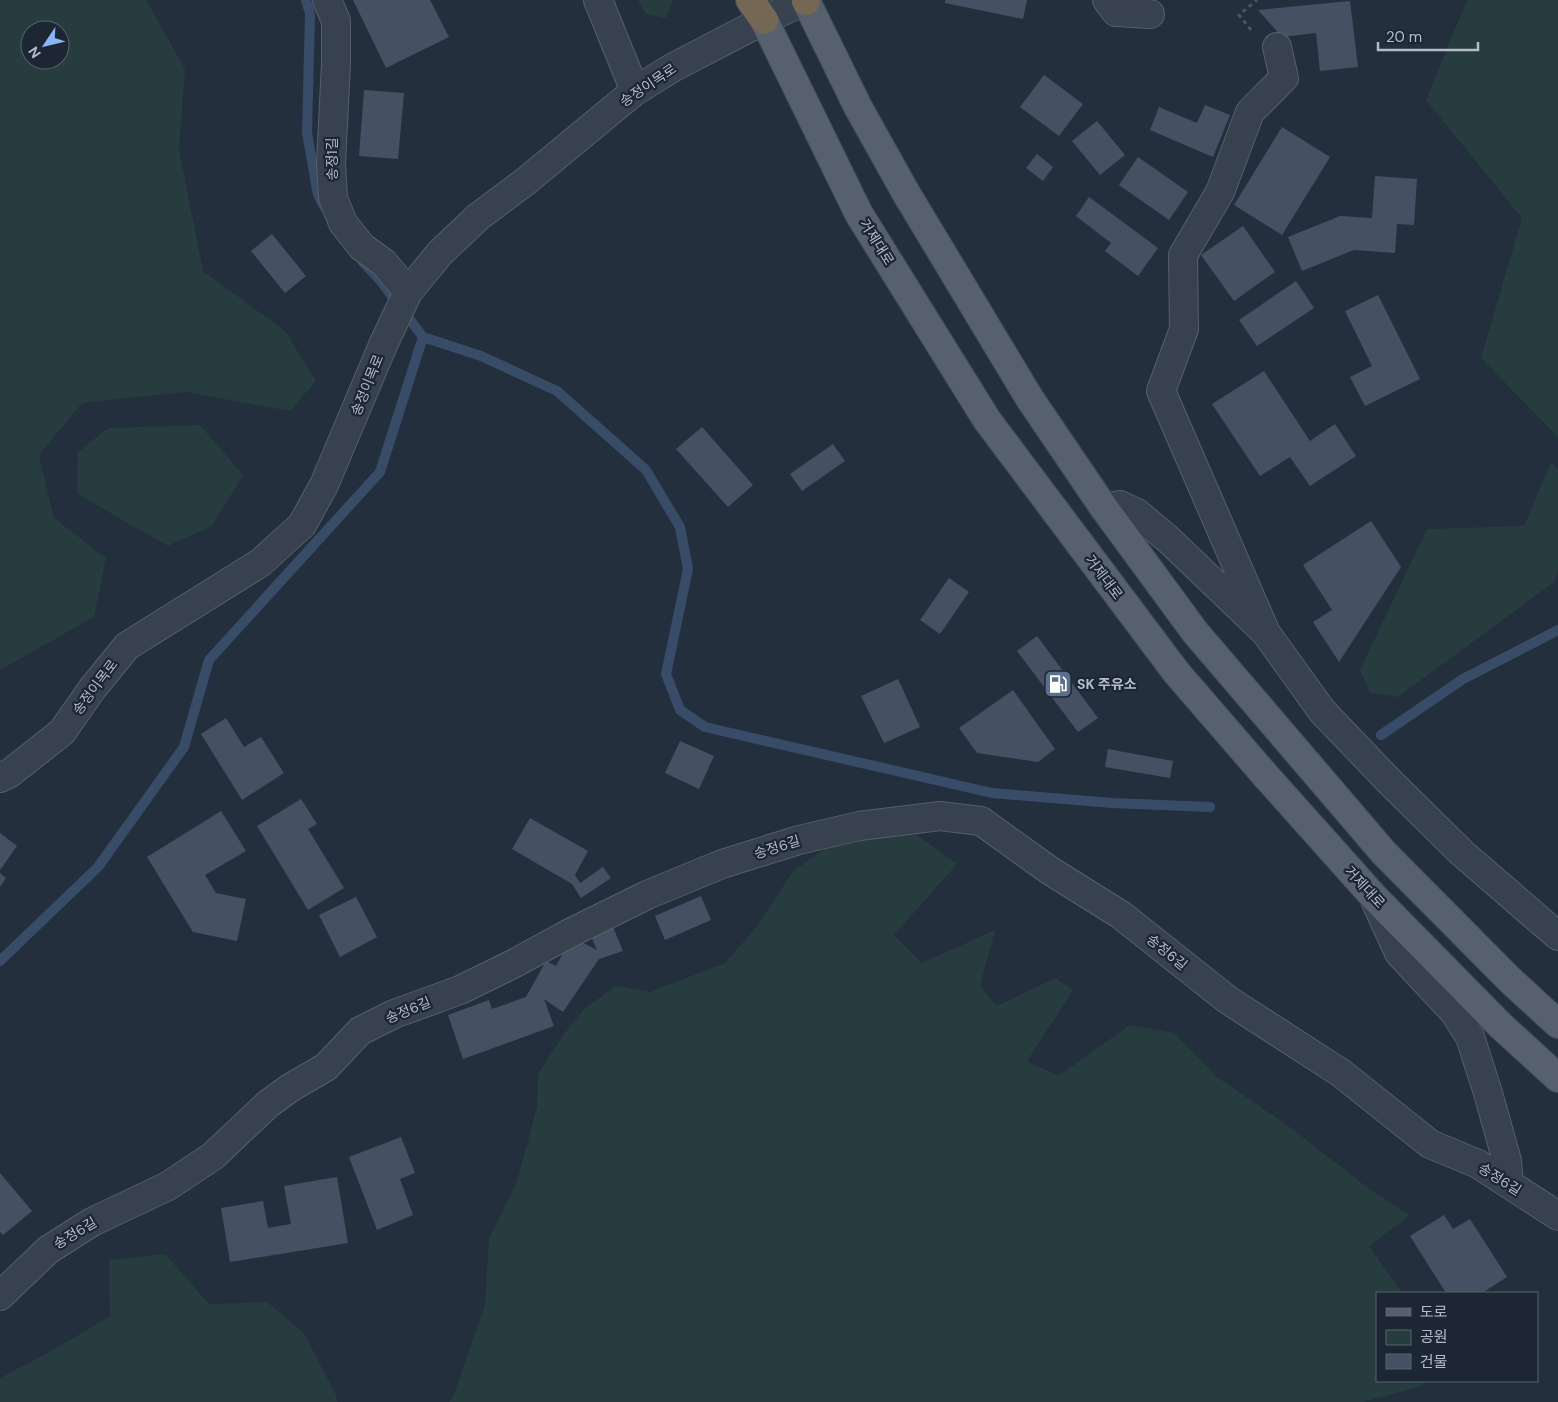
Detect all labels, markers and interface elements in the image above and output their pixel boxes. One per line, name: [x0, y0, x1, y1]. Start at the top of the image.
north arrow: [20, 20, 70, 70]
scale bar: [1378, 20, 1478, 52]
text: 20 m: [1386, 27, 1422, 47]
text: N: [24, 43, 45, 62]
street label: 송정이목로: [616, 59, 680, 110]
street label: 송정1길: [323, 137, 341, 181]
street label: 거제대로: [856, 215, 898, 269]
street label: 송정이목로: [347, 352, 387, 418]
street label: 거제대로: [1081, 551, 1127, 603]
street label: 송정이목로: [68, 656, 122, 718]
fuel station icon: SK 주유소: [1043, 669, 1073, 699]
place label: SK 주유소: [1077, 675, 1137, 693]
street label: 송정6길: [752, 831, 802, 863]
street label: 거제대로: [1341, 862, 1389, 912]
street label: 송정6길: [1143, 930, 1191, 974]
street label: 송정6길: [383, 993, 433, 1027]
street label: 송정6길: [1475, 1159, 1525, 1199]
street label: 송정6길: [50, 1213, 100, 1253]
legend: [1376, 1292, 1538, 1382]
text: 도로: [1420, 1302, 1448, 1322]
text: 공원: [1420, 1327, 1448, 1347]
text: 건물: [1420, 1352, 1448, 1372]

